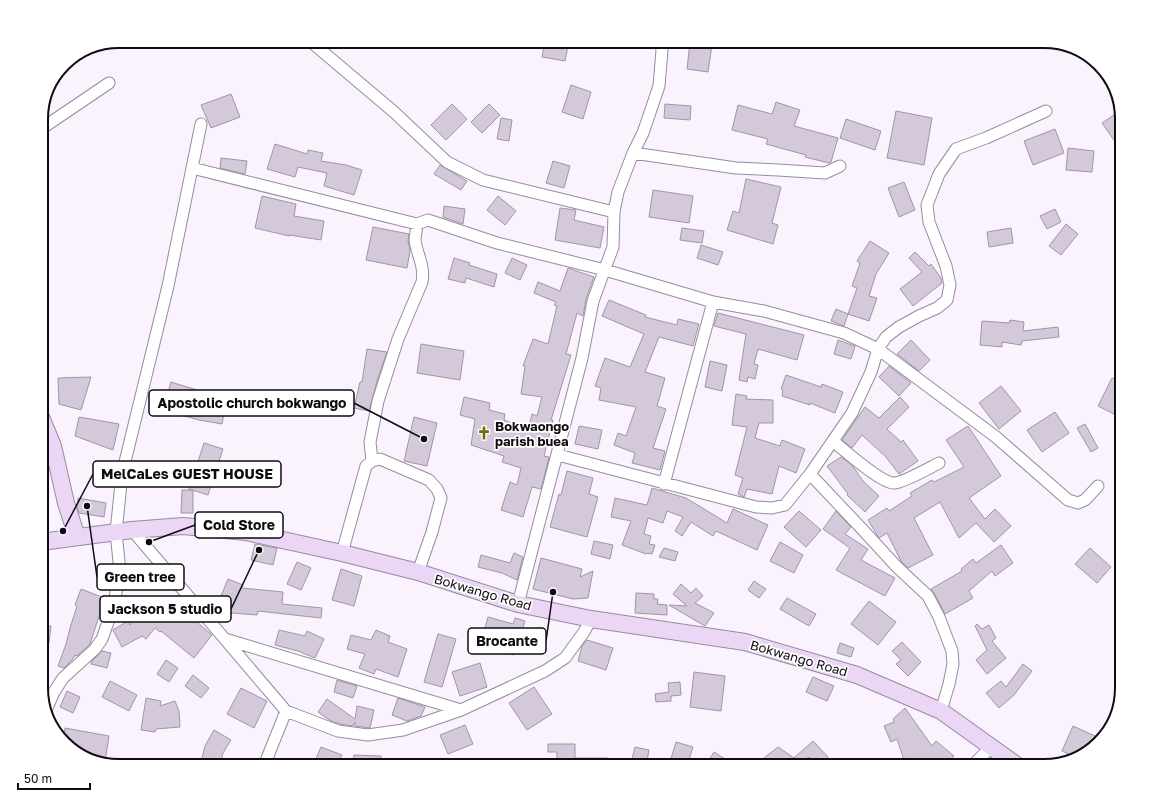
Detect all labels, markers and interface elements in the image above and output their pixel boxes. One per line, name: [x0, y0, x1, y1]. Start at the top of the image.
callout: Apostolic church bokwango: [149, 390, 354, 416]
text: Apostolic church bokwango: [157, 394, 347, 411]
place label: Bokwaongo parish buea: [495, 418, 569, 449]
church icon: Bokwaongo parish buea: [476, 425, 492, 441]
callout: MelCaLes GUEST HOUSE: [93, 461, 281, 487]
text: MelCaLes GUEST HOUSE: [101, 465, 273, 482]
callout: Cold Store: [195, 512, 283, 538]
text: Cold Store: [203, 516, 275, 533]
callout: Green tree: [97, 564, 184, 590]
text: Green tree: [104, 568, 176, 585]
street label: Bokwango Road: [432, 570, 534, 614]
callout: Jackson 5 studio: [100, 596, 231, 622]
text: Jackson 5 studio: [108, 600, 223, 617]
callout: Brocante: [468, 628, 546, 654]
text: Brocante: [476, 632, 538, 649]
street label: Bokwango Road: [748, 636, 850, 680]
scale bar: [18, 765, 90, 791]
text: 50 m: [24, 771, 52, 786]

